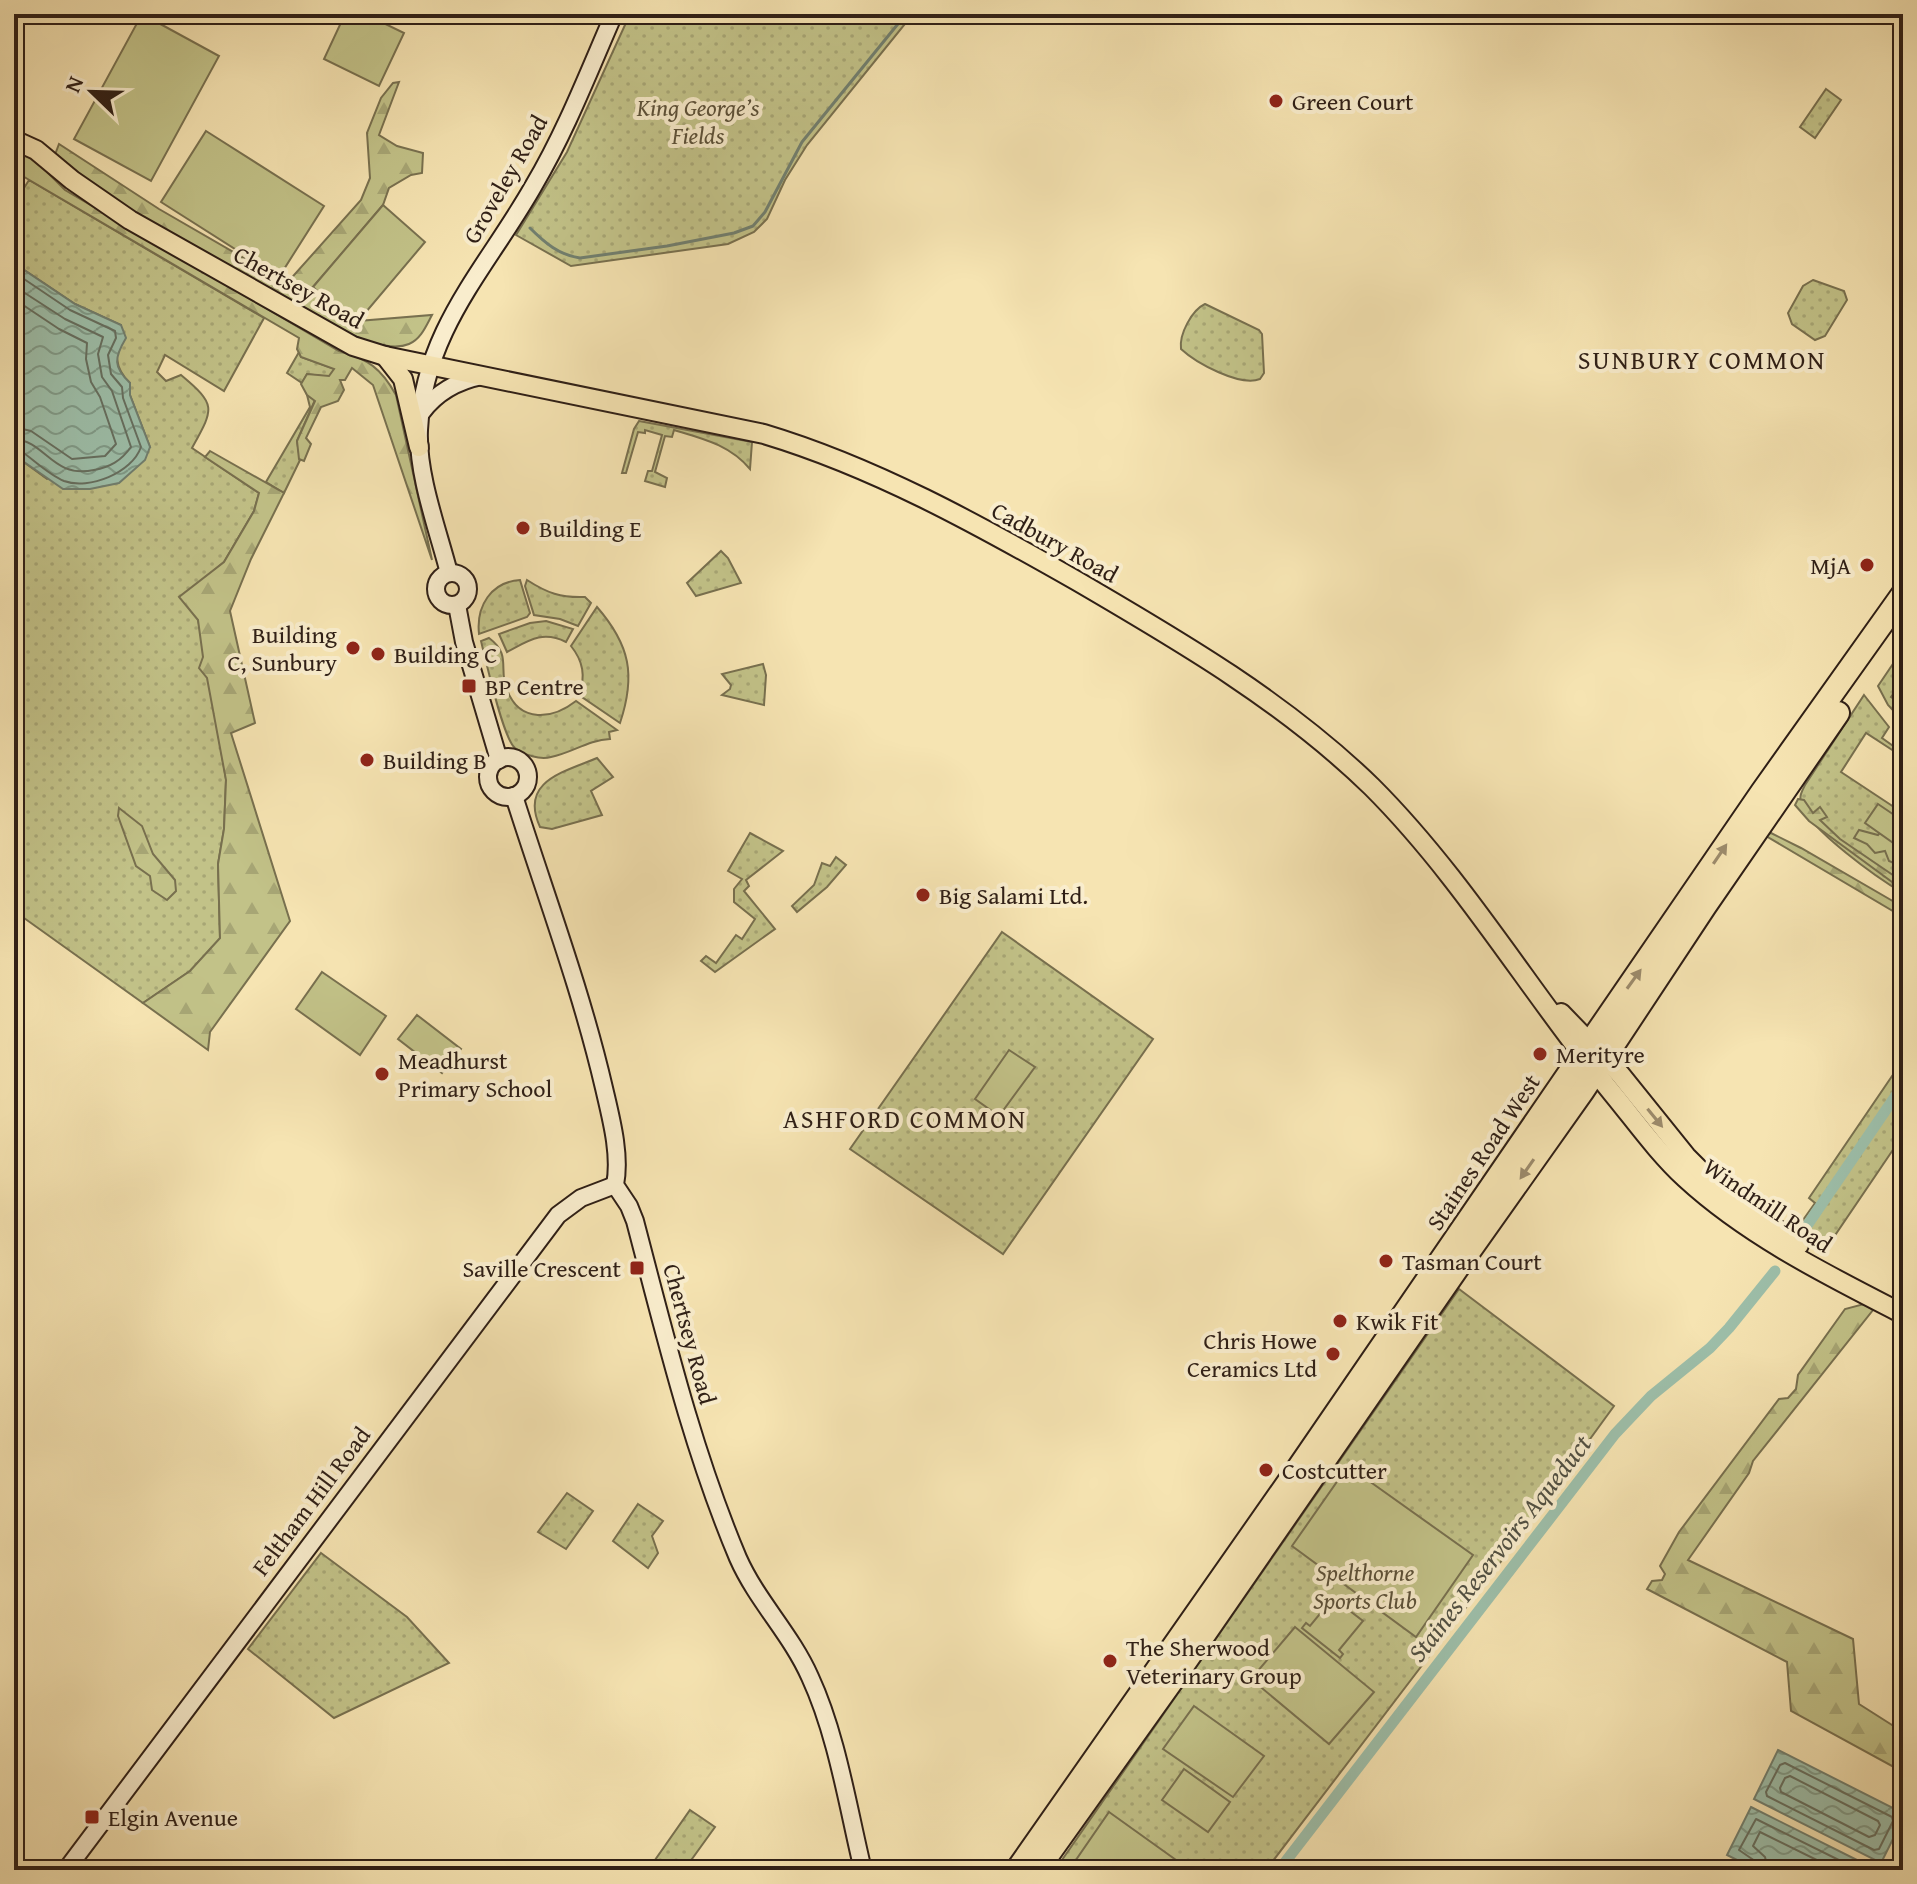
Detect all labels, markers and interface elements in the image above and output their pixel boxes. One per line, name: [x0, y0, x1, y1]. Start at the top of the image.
north arrow: [52, 52, 132, 132]
text: N: [56, 71, 91, 97]
place label: Green Court: [1292, 84, 1414, 119]
park label: King George’s Fields: [636, 90, 760, 153]
marker: Green Court: [1267, 92, 1285, 110]
street label: Groveley Road: [454, 108, 556, 250]
street label: Chertsey Road: [227, 237, 371, 337]
district label: SUNBURY COMMON: [1578, 340, 1826, 379]
street label: Cadbury Road: [985, 493, 1125, 591]
place label: Building E: [539, 511, 641, 546]
marker: Building E: [514, 519, 532, 537]
place label: MjA: [1810, 548, 1851, 583]
marker: MjA: [1858, 556, 1876, 574]
place label: Building C, Sunbury: [227, 617, 337, 680]
place label: Building C: [394, 637, 497, 672]
marker: Building C, Sunbury: [344, 639, 362, 657]
marker: Building C: [369, 645, 387, 663]
place label: BP Centre: [485, 669, 584, 704]
marker: BP Centre: [460, 677, 478, 695]
place label: Building B: [383, 743, 487, 778]
marker: Building B: [358, 751, 376, 769]
one-way arrow: [1712, 843, 1727, 865]
place label: Big Salami Ltd.: [939, 878, 1088, 913]
marker: Big Salami Ltd.: [914, 886, 932, 904]
one-way arrow: [1626, 968, 1641, 989]
place label: Merityre: [1556, 1037, 1645, 1072]
place label: Meadhurst Primary School: [398, 1043, 553, 1106]
marker: Merityre: [1531, 1045, 1549, 1063]
marker: Meadhurst Primary School: [373, 1065, 391, 1083]
street label: Staines Road West: [1418, 1066, 1549, 1237]
district label: ASHFORD COMMON: [783, 1099, 1027, 1138]
one-way arrow: [1647, 1108, 1663, 1128]
street label: Windmill Road: [1697, 1149, 1840, 1261]
one-way arrow: [1520, 1158, 1535, 1179]
place label: Tasman Court: [1402, 1244, 1542, 1279]
place label: Saville Crescent: [462, 1251, 622, 1286]
marker: Tasman Court: [1377, 1252, 1395, 1270]
marker: Saville Crescent: [628, 1259, 646, 1277]
street label: Chertsey Road: [654, 1260, 726, 1408]
place label: Kwik Fit: [1356, 1304, 1439, 1339]
marker: Kwik Fit: [1331, 1312, 1349, 1330]
place label: Chris Howe Ceramics Ltd: [1187, 1323, 1317, 1386]
marker: Chris Howe Ceramics Ltd: [1324, 1345, 1342, 1363]
street label: Feltham Hill Road: [243, 1419, 379, 1583]
water label: Staines Reservoirs Aqueduct: [1398, 1425, 1601, 1670]
place label: Costcutter: [1282, 1453, 1387, 1488]
marker: Costcutter: [1257, 1461, 1275, 1479]
park label: Spelthorne Sports Club: [1313, 1555, 1417, 1618]
place label: The Sherwood Veterinary Group: [1126, 1630, 1302, 1693]
marker: The Sherwood Veterinary Group: [1101, 1652, 1119, 1670]
place label: Elgin Avenue: [108, 1800, 238, 1835]
marker: Elgin Avenue: [83, 1808, 101, 1826]

